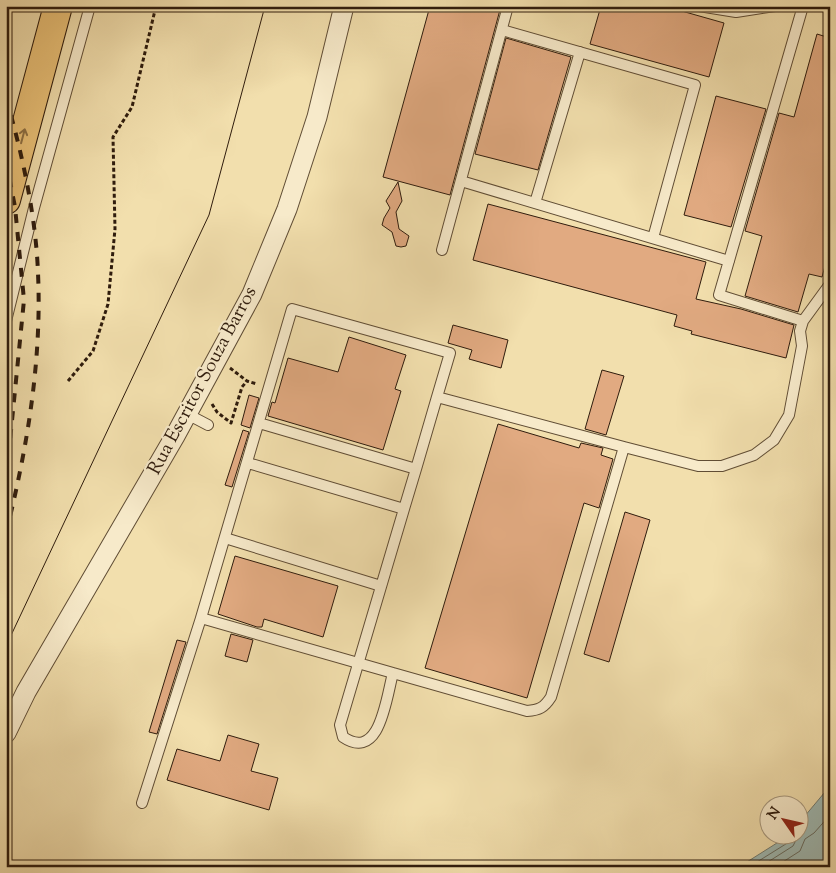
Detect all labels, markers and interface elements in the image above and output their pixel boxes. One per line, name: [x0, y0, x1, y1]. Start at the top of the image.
one-way arrow: [19, 128, 29, 144]
street label: Rua Escritor Souza Barros: [142, 282, 264, 480]
north arrow: [758, 796, 808, 846]
text: N: [763, 804, 786, 824]

